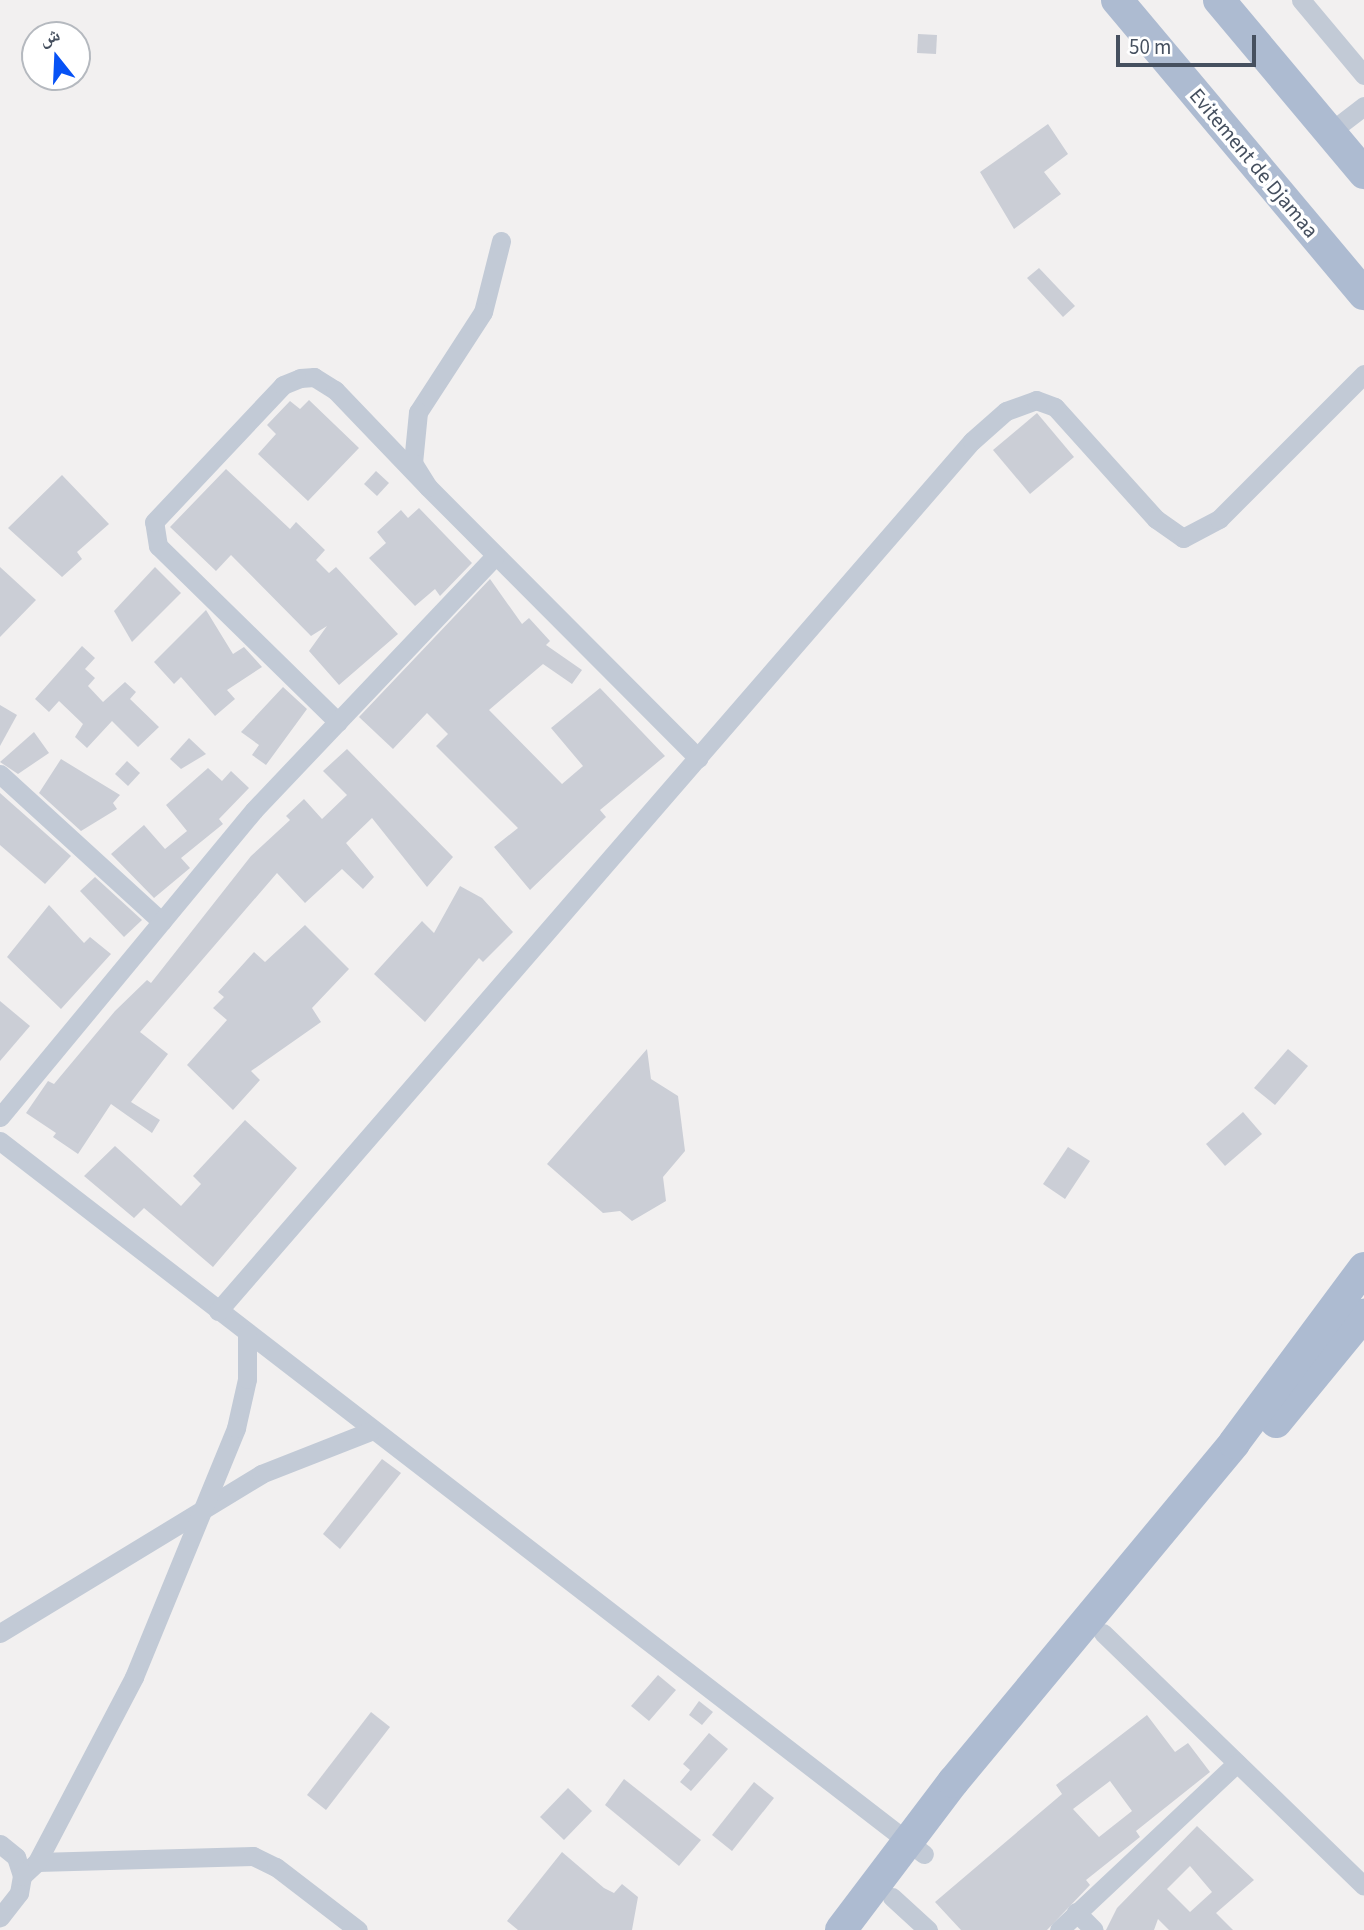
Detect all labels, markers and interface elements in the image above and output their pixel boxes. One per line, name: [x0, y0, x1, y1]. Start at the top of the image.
north arrow: [21, 21, 91, 91]
scale bar: [1119, 21, 1259, 65]
text: ش: [36, 22, 64, 53]
text: 50 m: [1129, 32, 1171, 62]
street label: Evitement de Djamaa: [1184, 83, 1324, 243]

